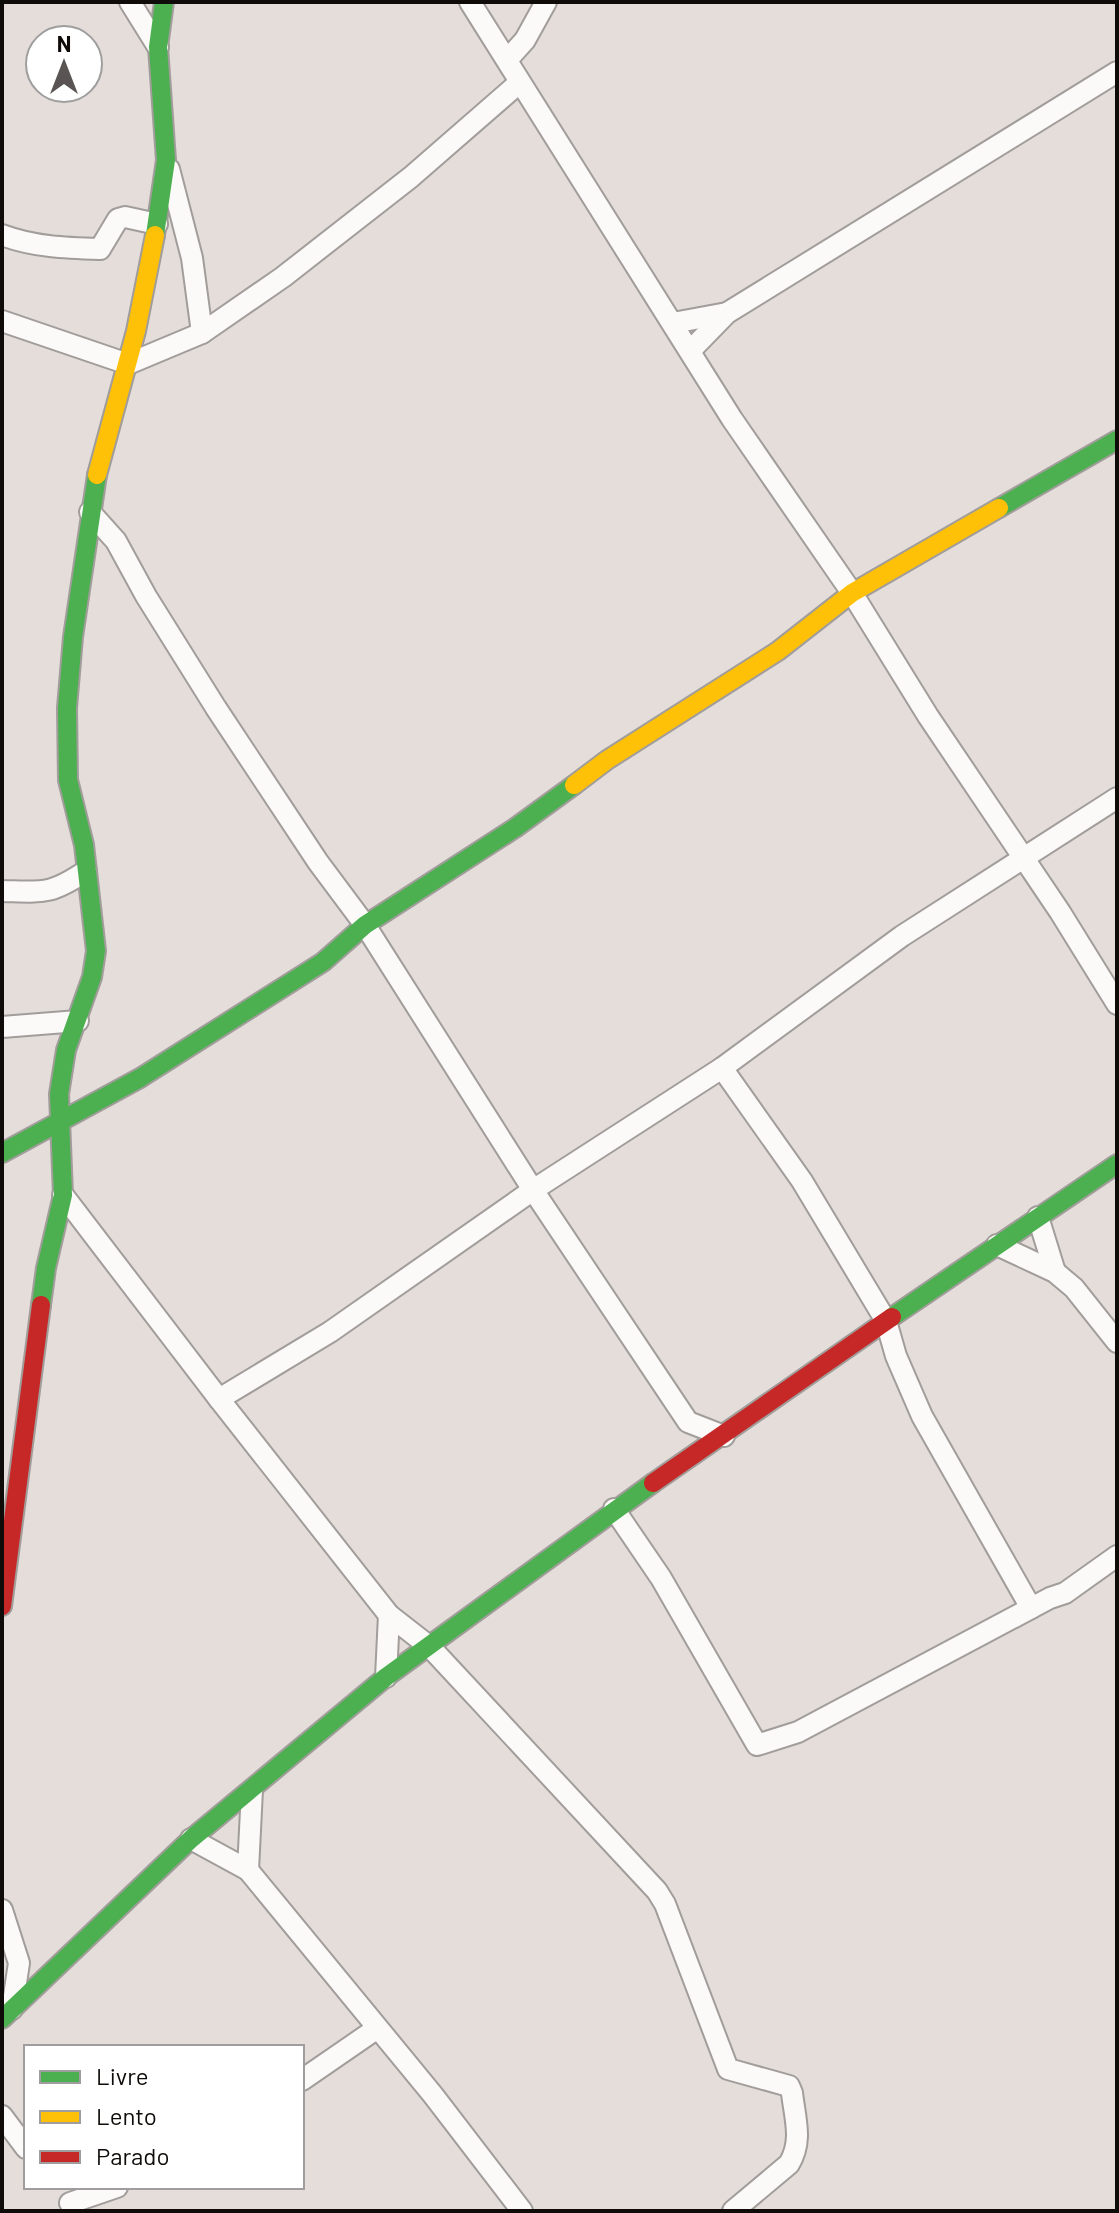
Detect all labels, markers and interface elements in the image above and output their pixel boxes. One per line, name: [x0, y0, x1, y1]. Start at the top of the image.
north arrow: [24, 24, 104, 104]
text: N: [57, 30, 71, 56]
legend: [24, 2045, 304, 2189]
text: Livre: [96, 2061, 149, 2090]
text: Lento: [96, 2101, 157, 2130]
text: Parado: [96, 2141, 170, 2170]

